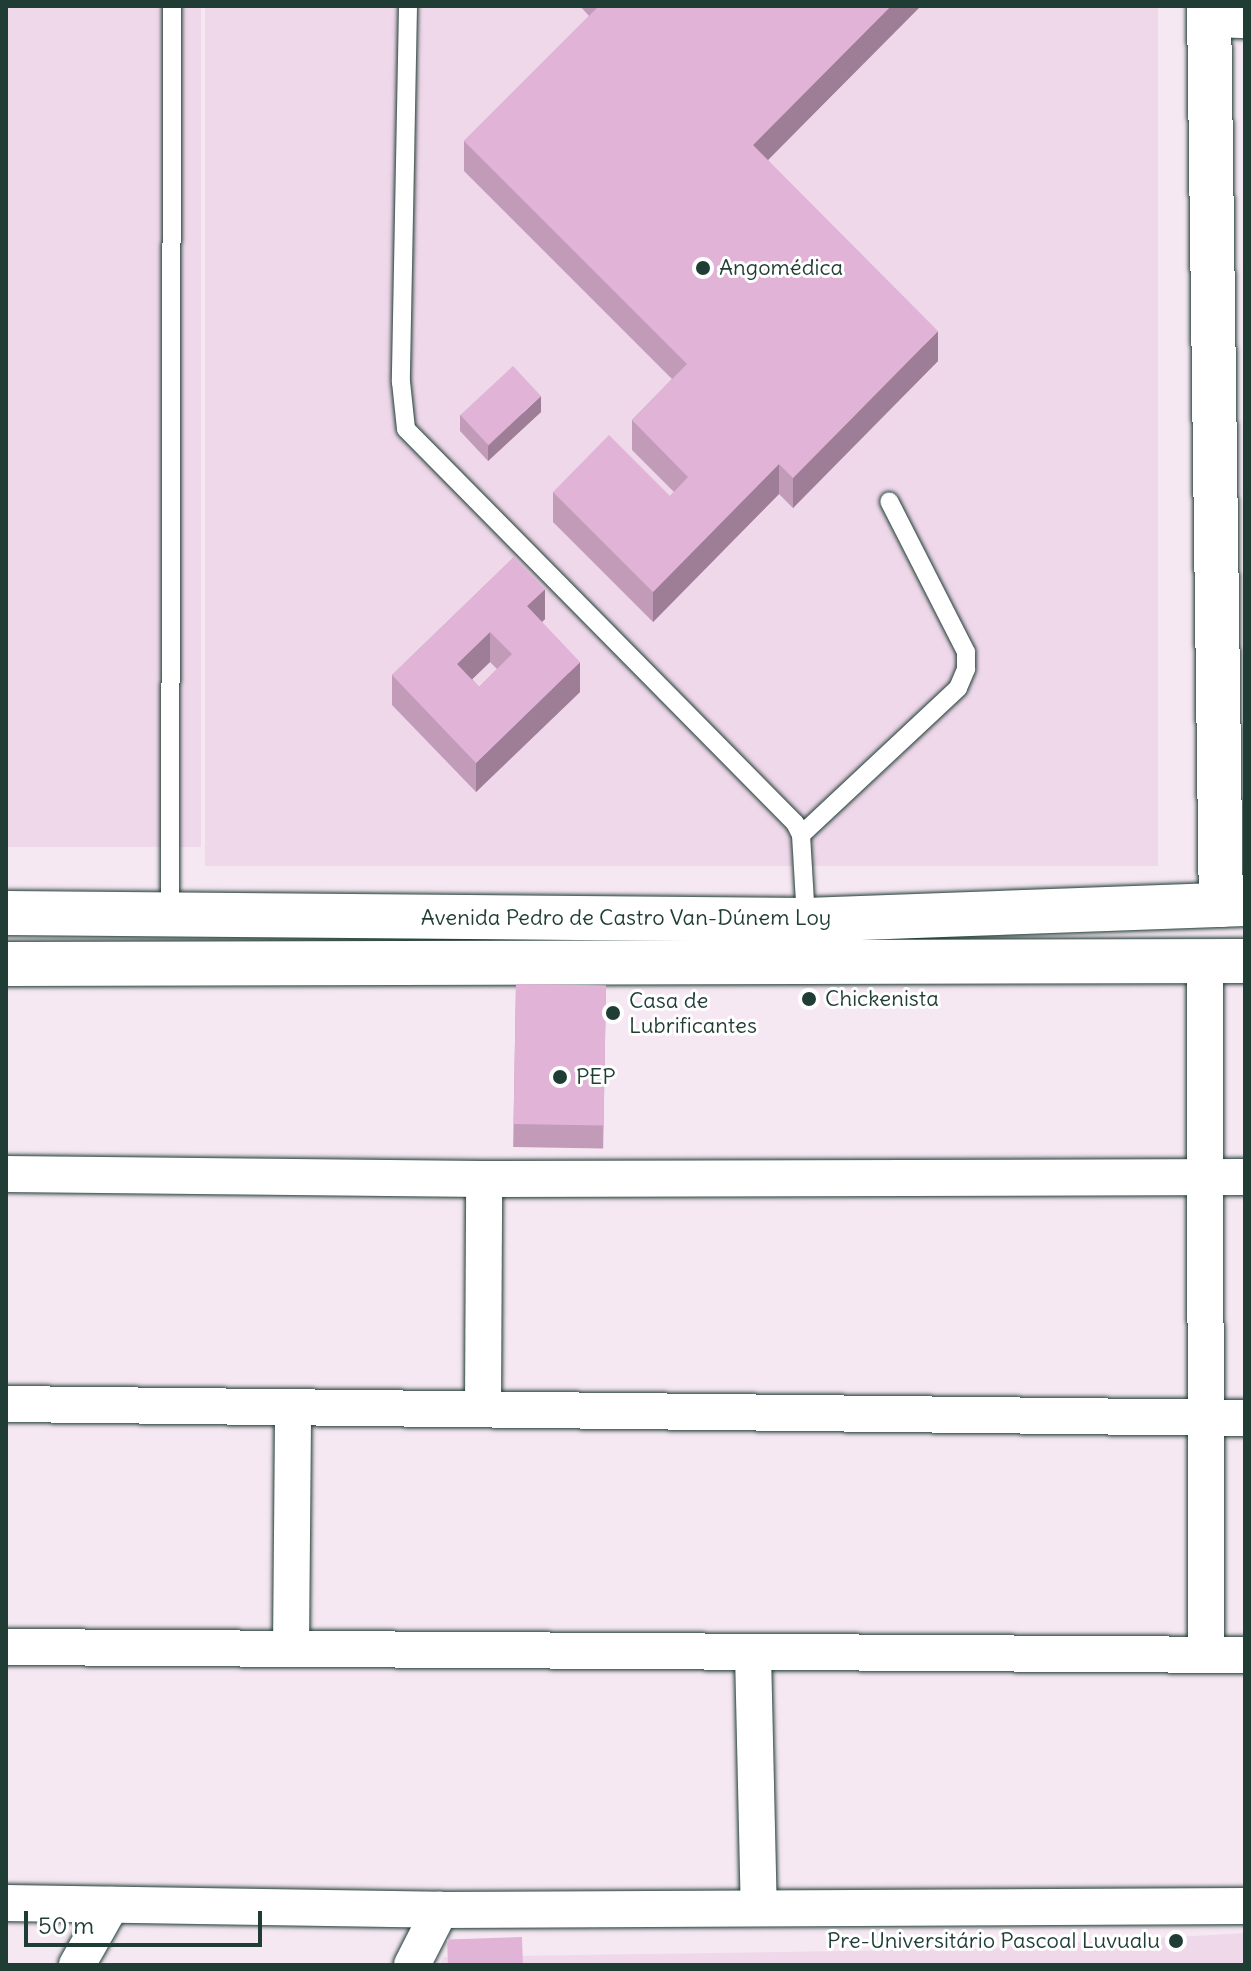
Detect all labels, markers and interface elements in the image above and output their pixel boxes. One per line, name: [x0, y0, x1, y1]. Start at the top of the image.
place label: Angomédica: [719, 255, 843, 281]
marker: Angomédica: [694, 259, 712, 277]
street label: Avenida Pedro de Castro Van-Dúnem Loy: [421, 905, 831, 931]
place label: Chickenista: [825, 986, 939, 1012]
place label: Casa de Lubrificantes: [629, 987, 757, 1038]
marker: Chickenista: [800, 990, 818, 1008]
marker: Casa de Lubrificantes: [604, 1004, 622, 1022]
place label: PEP: [576, 1064, 615, 1090]
marker: PEP: [551, 1068, 569, 1086]
scale bar: [28, 1895, 266, 1945]
text: 50 m: [38, 1910, 94, 1940]
place label: Pre-Universitário Pascoal Luvualu: [827, 1928, 1160, 1954]
marker: Pre-Universitário Pascoal Luvualu: [1167, 1932, 1185, 1950]

